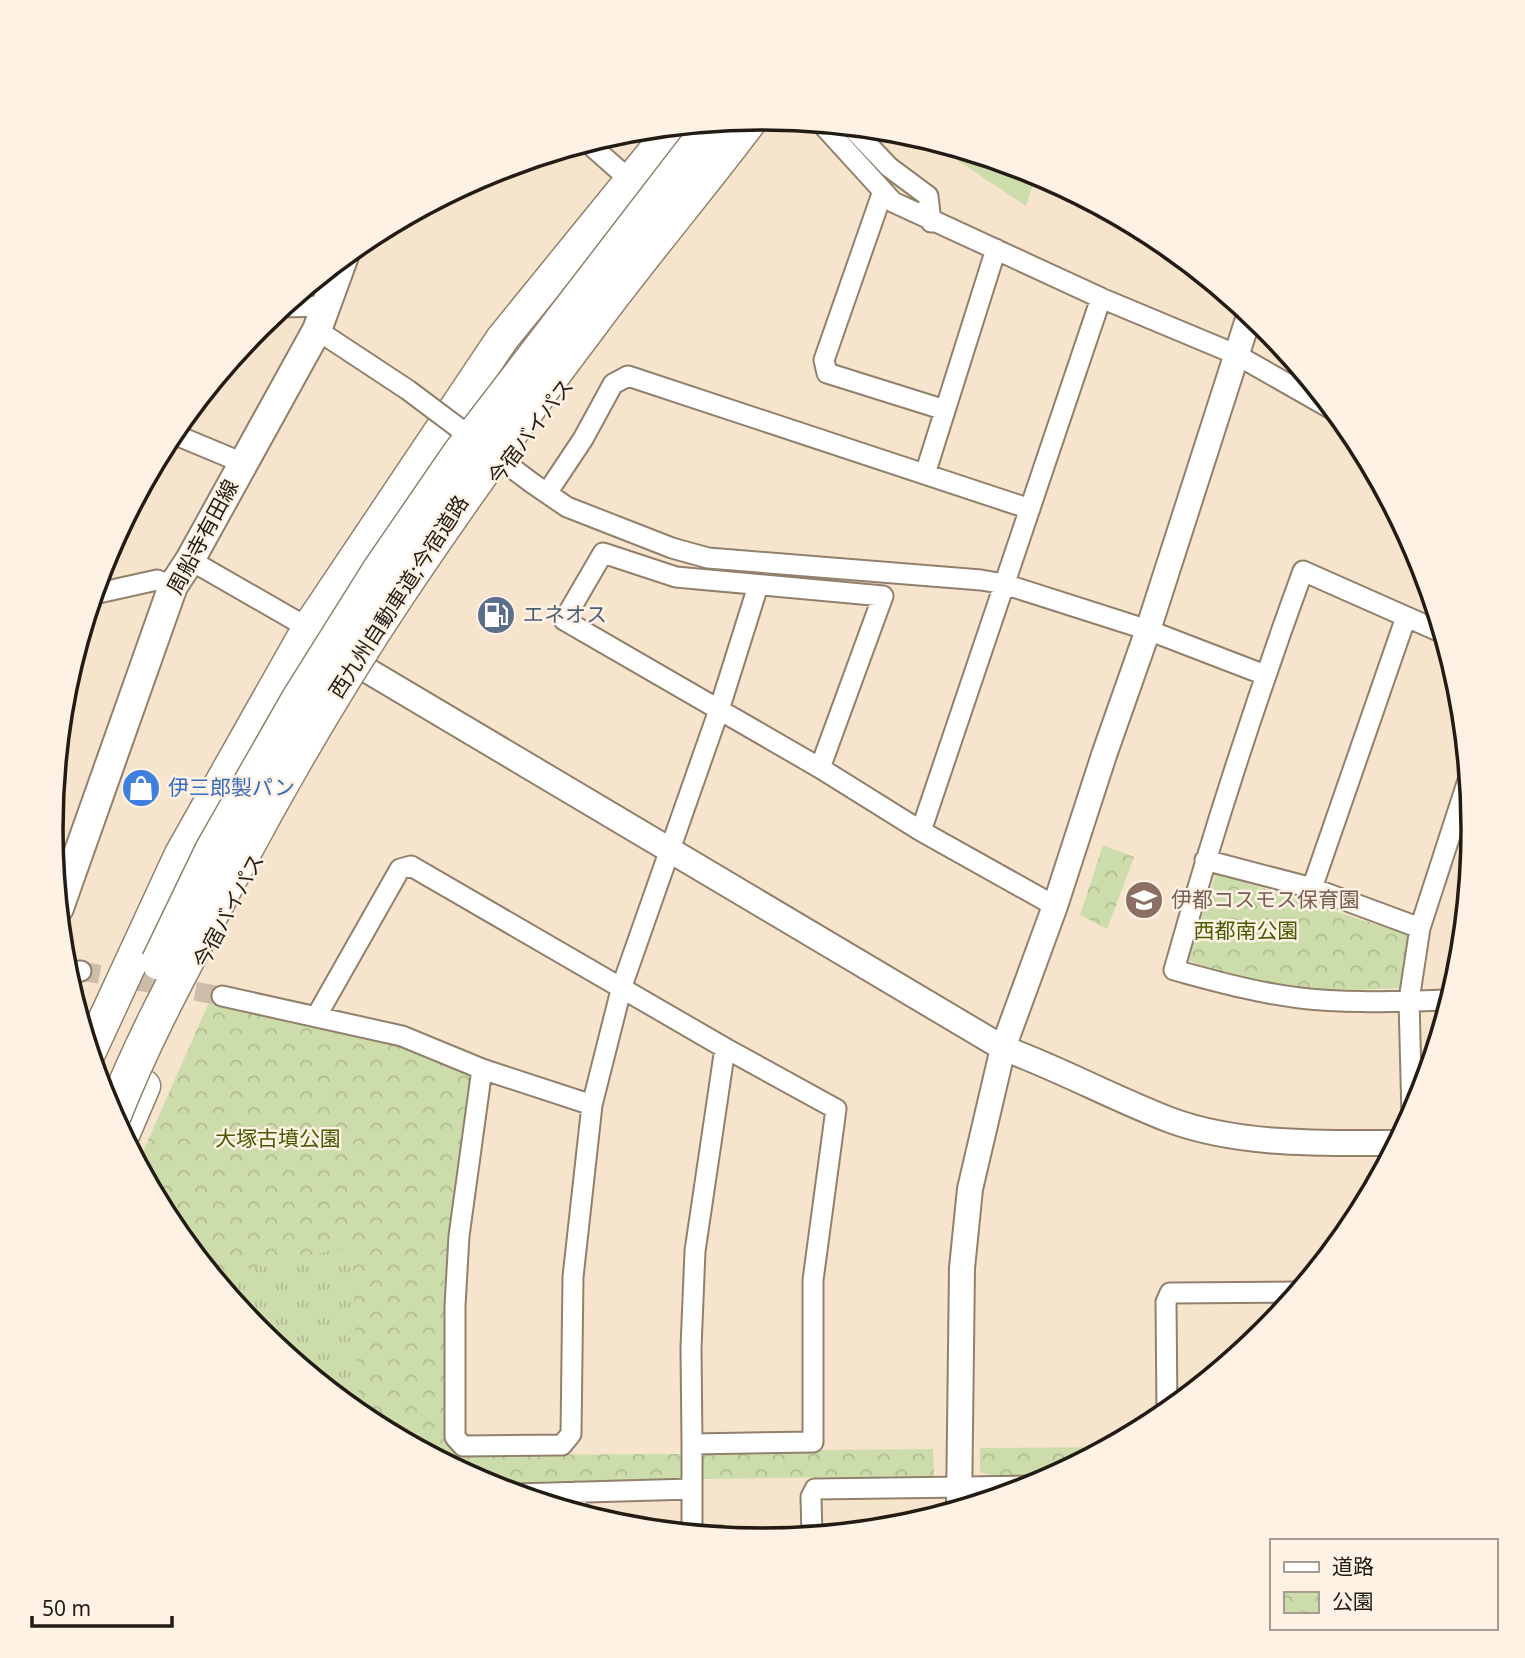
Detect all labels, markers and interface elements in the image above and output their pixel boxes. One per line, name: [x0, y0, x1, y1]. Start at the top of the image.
street label: 今宿バイパス: [481, 373, 579, 490]
street label: 周船寺有田線: [160, 474, 244, 599]
street label: 西九州自動車道;今宿道路: [322, 490, 474, 703]
fuel station icon: エネオス: [475, 594, 517, 636]
place label: エネオス: [523, 600, 607, 628]
shop icon: 伊三郎製パン: [120, 767, 162, 809]
place label: 伊三郎製パン: [168, 773, 295, 801]
street label: 今宿バイパス: [186, 849, 270, 973]
school or university icon: 伊都コスモス保育園: [1123, 879, 1165, 921]
place label: 伊都コスモス保育園: [1171, 885, 1360, 913]
park label: 西都南公園: [1194, 916, 1299, 944]
park label: 大塚古墳公園: [215, 1124, 341, 1152]
legend: [1270, 1539, 1497, 1630]
text: 道路: [1332, 1552, 1374, 1580]
scale bar: [32, 1584, 172, 1628]
text: 公園: [1332, 1587, 1374, 1615]
text: 50 m: [42, 1594, 91, 1622]

